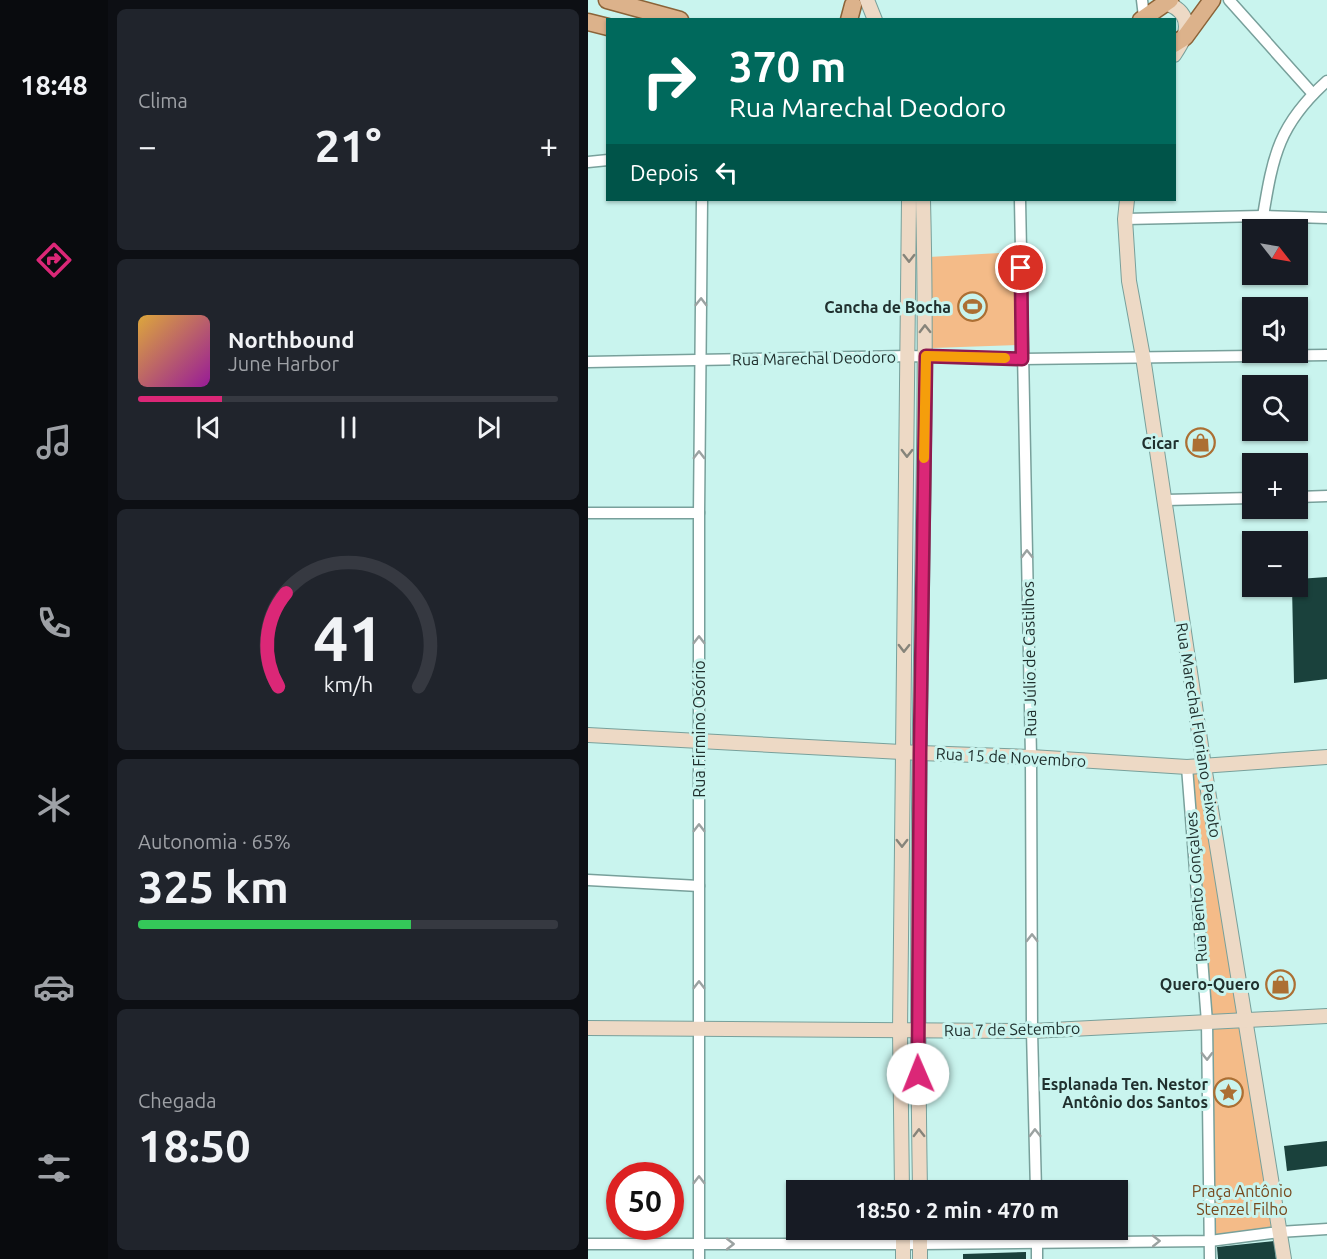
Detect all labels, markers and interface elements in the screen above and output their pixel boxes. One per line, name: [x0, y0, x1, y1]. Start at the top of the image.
icon: right: [630, 42, 708, 120]
text: 370 m: [729, 43, 846, 90]
text: 18:48: [20, 70, 88, 100]
text: Clima: [138, 89, 188, 112]
text: Rua Marechal Deodoro: [729, 92, 1006, 122]
text: 21°: [315, 120, 381, 171]
text: −: [138, 127, 157, 164]
text: +: [539, 127, 558, 164]
icon: left: [710, 156, 743, 189]
text: Depois: [630, 160, 698, 185]
north arrow: [1242, 219, 1308, 285]
map controls: [1242, 219, 1308, 597]
icon: directions: [33, 239, 75, 281]
pin: [995, 242, 1046, 293]
icon: arrive: [1004, 251, 1037, 284]
one-way arrow: [903, 253, 915, 262]
sports icon: Cancha de Bocha: [956, 291, 988, 323]
one-way arrow: [695, 297, 707, 306]
button: sound: [1242, 297, 1308, 363]
place label: Cancha de Bocha: [824, 298, 951, 316]
one-way arrow: [919, 324, 931, 333]
text: Northbound: [228, 327, 354, 352]
street label: Rua Marechal Deodoro: [732, 348, 896, 368]
text: June Harbor: [228, 352, 339, 375]
button: search: [1242, 375, 1308, 441]
icon: previous: [192, 411, 225, 444]
icon: pause: [332, 411, 365, 444]
icon: next: [472, 411, 505, 444]
icon: music: [33, 421, 75, 463]
shop icon: Cicar: [1184, 427, 1216, 459]
place label: Cicar: [1142, 434, 1179, 452]
one-way arrow: [901, 448, 913, 457]
one-way arrow: [693, 450, 705, 459]
button: +: [1242, 453, 1308, 519]
button: −: [1242, 531, 1308, 597]
one-way arrow: [1020, 549, 1033, 558]
street label: Rua Júlio de Castilhos: [1019, 581, 1039, 737]
icon: phone: [33, 602, 75, 644]
text: 41: [313, 603, 383, 673]
street label: Rua Marechal Floriano Peixoto: [1173, 621, 1225, 839]
one-way arrow: [693, 635, 705, 644]
one-way arrow: [898, 643, 910, 652]
street label: Rua Firmino Osório: [690, 660, 708, 798]
text: km/h: [323, 672, 373, 696]
street label: Rua 15 de Novembro: [935, 744, 1087, 770]
icon: climate: [33, 784, 75, 826]
street label: Rua Bento Gonçalves: [1182, 811, 1210, 963]
one-way arrow: [693, 823, 705, 832]
text: Autonomia · 65%: [138, 830, 291, 853]
one-way arrow: [895, 838, 908, 847]
text: 325 km: [138, 861, 289, 912]
one-way arrow: [1026, 933, 1038, 942]
icon: car: [33, 966, 75, 1008]
shop icon: Quero-Quero: [1265, 968, 1297, 1000]
place label: Quero-Quero: [1160, 975, 1260, 993]
one-way arrow: [693, 980, 705, 989]
street label: Rua 7 de Setembro: [944, 1019, 1080, 1039]
position arrow: [886, 1042, 950, 1106]
one-way arrow: [1201, 1051, 1213, 1060]
place label: Esplanada Ten. Nestor Antônio dos Santos: [1041, 1075, 1208, 1111]
place icon: Esplanada Ten. Nestor Antônio dos Santos: [1213, 1077, 1245, 1109]
text: Chegada: [138, 1089, 216, 1112]
text: 18:50: [138, 1120, 251, 1171]
one-way arrow: [913, 1128, 925, 1137]
one-way arrow: [1028, 1128, 1041, 1137]
icon: filters: [33, 1147, 75, 1189]
speed limit sign: 50: [606, 1162, 684, 1240]
one-way arrow: [693, 1175, 705, 1184]
park label: Praça Antônio Stenzel Filho: [1192, 1182, 1292, 1218]
text: 18:50 · 2 min · 470 m: [855, 1197, 1059, 1222]
one-way arrow: [1152, 1235, 1161, 1248]
one-way arrow: [726, 1238, 735, 1250]

